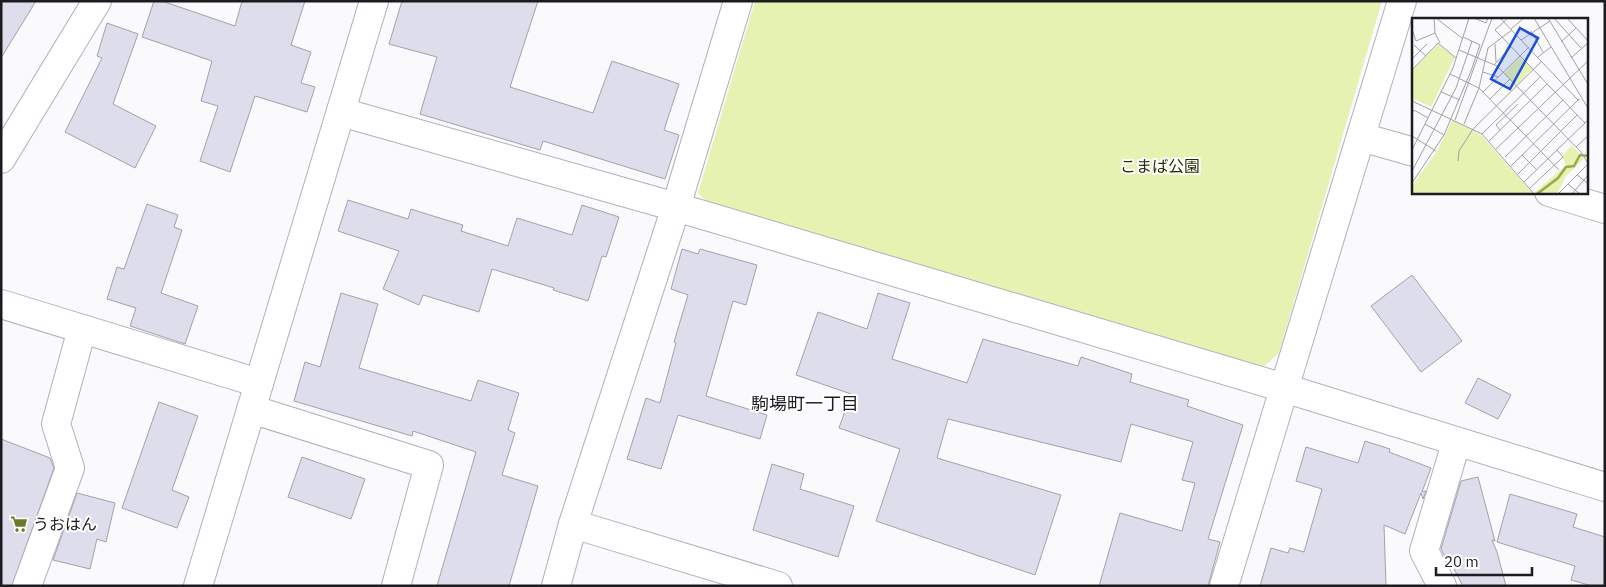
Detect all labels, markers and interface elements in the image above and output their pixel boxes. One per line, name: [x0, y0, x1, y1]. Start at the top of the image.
inset map: [1412, 18, 1588, 194]
park label: こまば公園: [1120, 156, 1200, 176]
district label: 駒場町一丁目: [751, 392, 859, 415]
supermarket icon: うおはん: [9, 514, 29, 534]
place label: うおはん: [33, 514, 97, 534]
scale bar: [1436, 544, 1532, 576]
text: 20 m: [1444, 552, 1479, 571]

